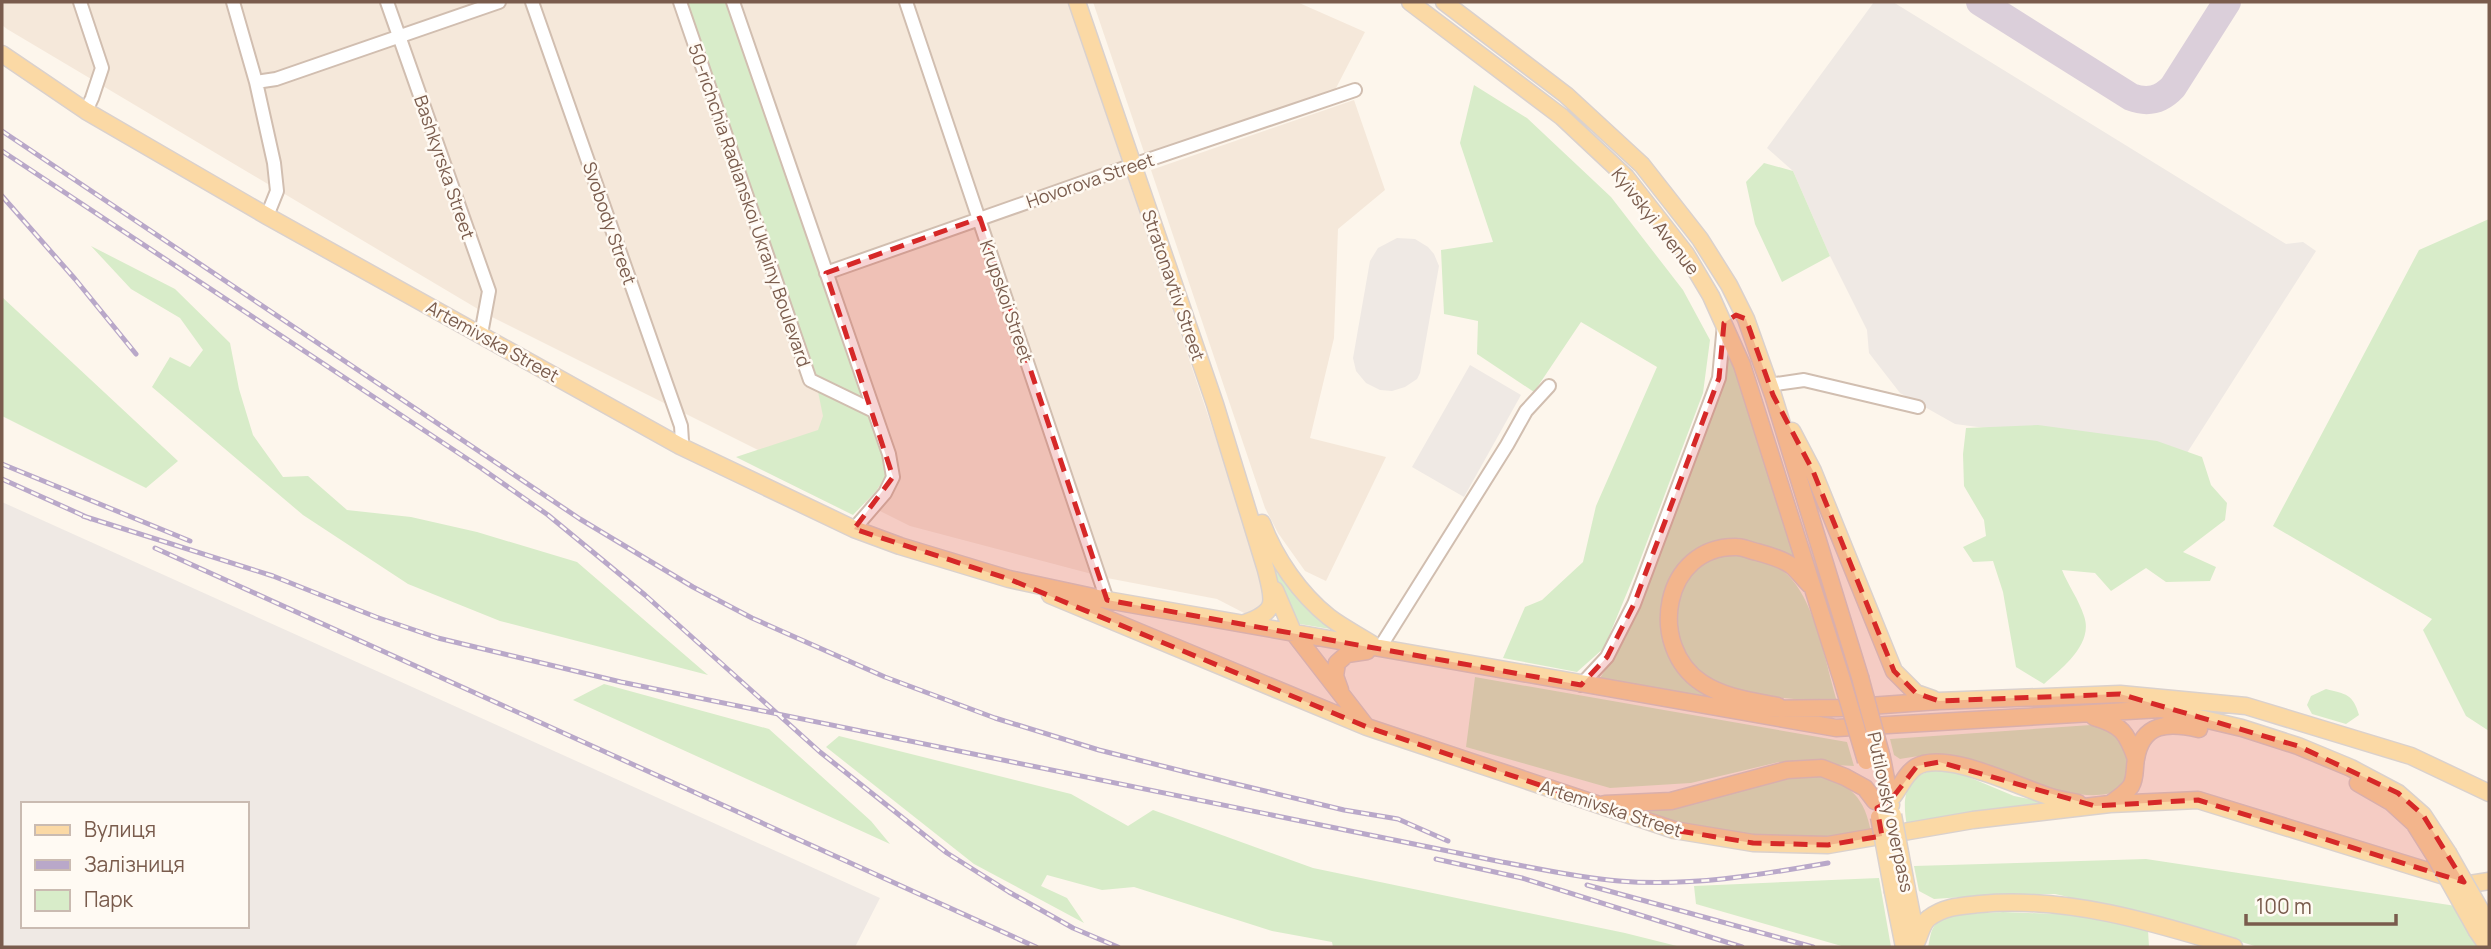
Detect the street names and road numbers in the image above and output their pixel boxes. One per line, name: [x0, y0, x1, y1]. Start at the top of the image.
street label: 50-richchia Radianskoi Ukrainy Boulevard: [683, 40, 817, 370]
street label: Bashkyrska Street: [409, 92, 481, 242]
street label: Hovorova Street: [1023, 147, 1157, 213]
street label: Svobody Street: [578, 158, 642, 288]
street label: Kyivskyi Avenue: [1607, 163, 1705, 279]
street label: Stratonavtiv Street: [1137, 206, 1211, 364]
street label: Krupskoi Street: [975, 237, 1039, 365]
street label: Artemivska Street: [422, 295, 564, 387]
street label: Putilovsky overpass: [1862, 730, 1920, 894]
street label: Artemivska Street: [1537, 774, 1685, 842]

